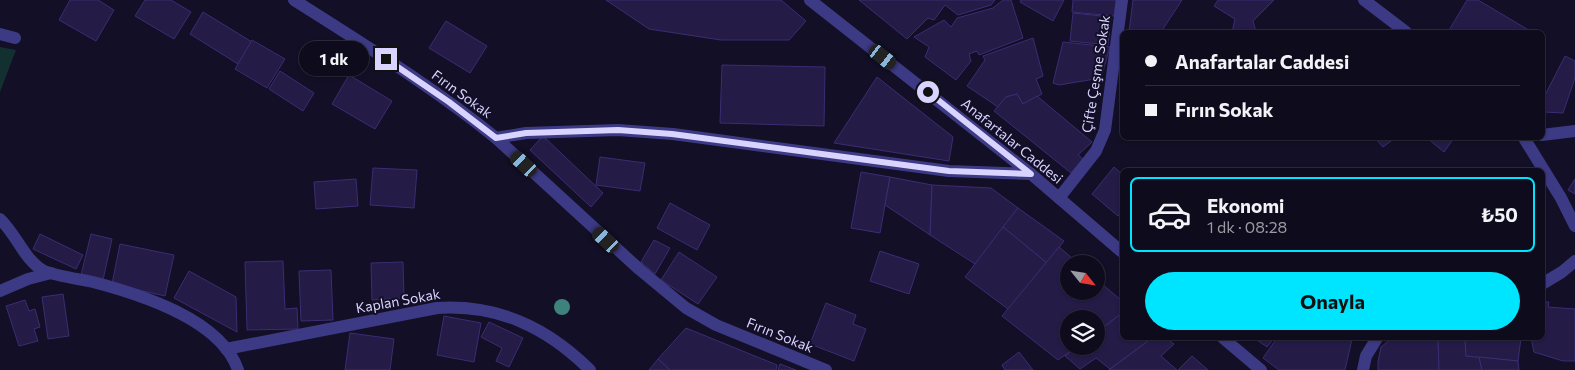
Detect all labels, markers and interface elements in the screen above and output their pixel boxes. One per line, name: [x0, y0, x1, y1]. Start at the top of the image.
street label: Çifte Çeşme Sokak: [1078, 13, 1113, 134]
callout: 1 dk: [298, 42, 368, 76]
car: [866, 42, 899, 72]
route end: [375, 48, 397, 70]
text: 1 dk: [320, 49, 348, 68]
text: Anafartalar Caddesi: [1175, 50, 1349, 73]
street label: Fırın Sokak: [429, 66, 496, 121]
route start: [917, 81, 939, 103]
street label: Anafartalar Caddesi: [958, 94, 1067, 187]
text: Fırın Sokak: [1175, 98, 1273, 121]
car: [507, 148, 540, 180]
icon: car: [1147, 192, 1192, 237]
text: Ekonomi: [1207, 194, 1284, 217]
text: ₺50: [1481, 203, 1518, 226]
text: 1 dk · 08:28: [1207, 217, 1287, 236]
car: [589, 224, 622, 256]
north arrow: [1060, 255, 1105, 300]
map controls: [1060, 255, 1105, 355]
button: Onayla: [1145, 272, 1520, 330]
street label: Kaplan Sokak: [354, 285, 442, 316]
button: layers: [1060, 310, 1105, 355]
street label: Fırın Sokak: [744, 313, 816, 356]

